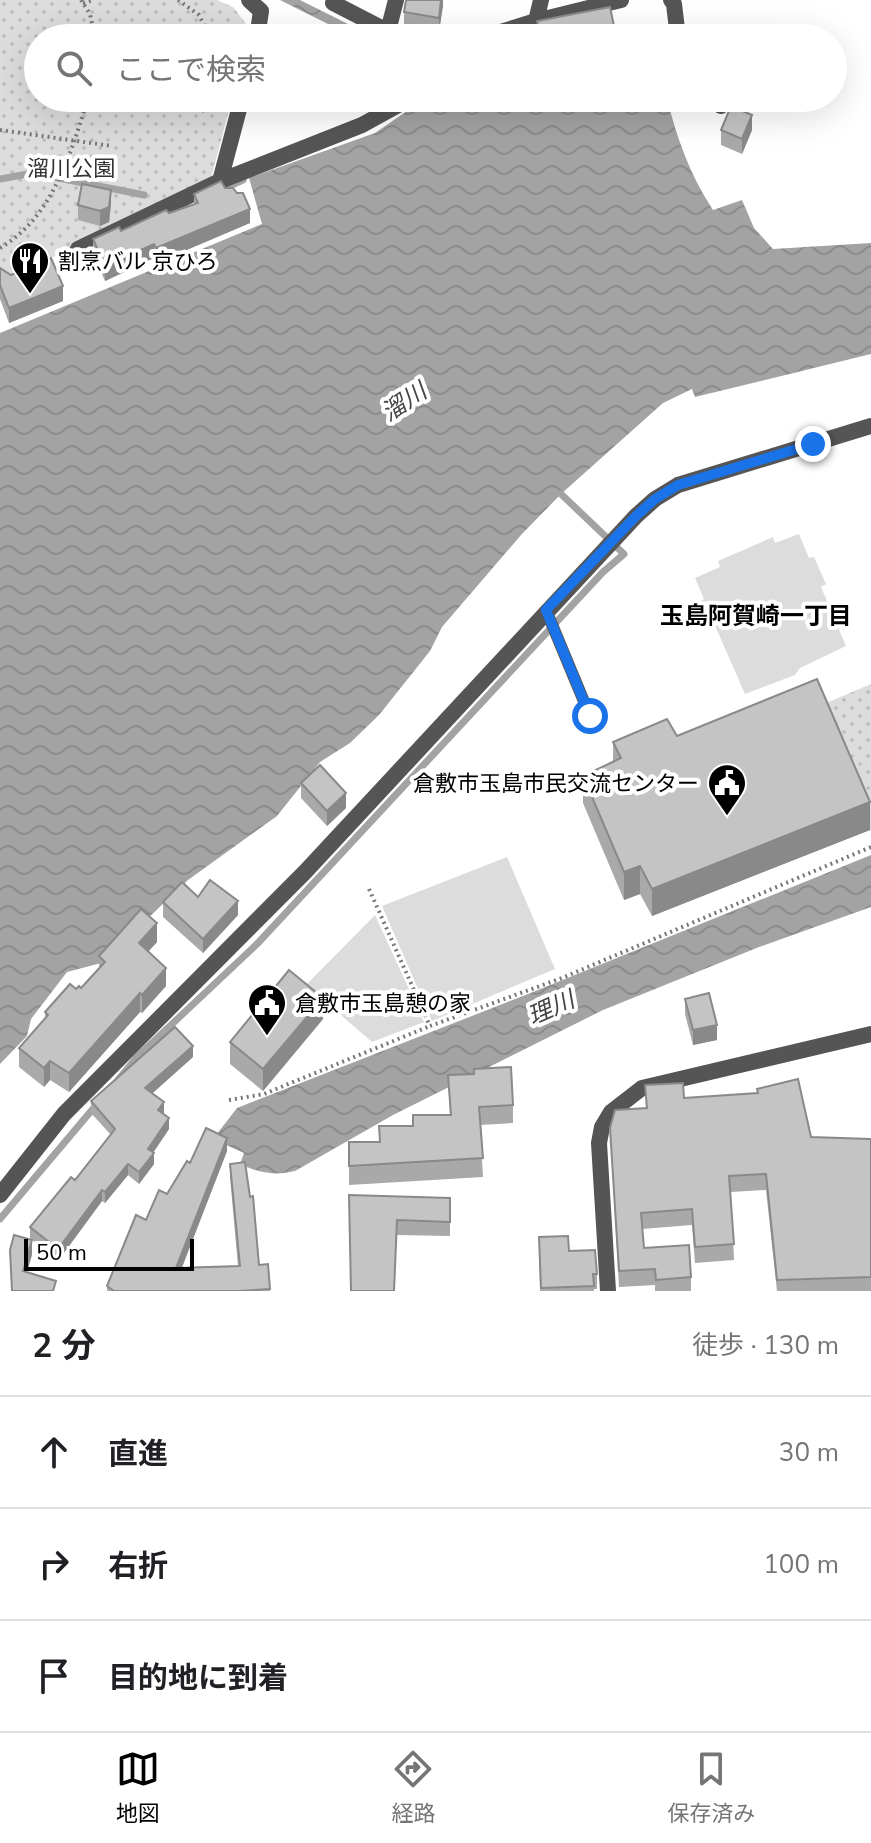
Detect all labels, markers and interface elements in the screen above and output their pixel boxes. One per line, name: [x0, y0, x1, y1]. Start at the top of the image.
search box: [24, 24, 847, 112]
icon: search: [52, 46, 96, 90]
text: ここで検索: [116, 50, 266, 91]
park label: 溜川公園: [27, 154, 115, 184]
restaurant icon: 割烹バル 京ひろ: [9, 240, 51, 295]
place label: 割烹バル 京ひろ: [58, 247, 218, 277]
water label: 溜川: [375, 374, 435, 429]
route end: [795, 426, 831, 462]
district label: 玉島阿賀崎一丁目: [660, 600, 852, 632]
route start: [572, 698, 608, 734]
public building icon: 倉敷市玉島市民交流センター: [706, 762, 748, 817]
place label: 倉敷市玉島市民交流センター: [413, 769, 699, 799]
public building icon: 倉敷市玉島憩の家: [246, 982, 288, 1037]
water label: 理川: [523, 982, 582, 1032]
place label: 倉敷市玉島憩の家: [295, 989, 471, 1019]
scale bar: [24, 1235, 194, 1271]
text: 50 m: [36, 1238, 87, 1268]
text: 2 分: [32, 1323, 96, 1369]
text: 徒歩 · 130 m: [692, 1328, 839, 1363]
icon: ahead: [32, 1430, 76, 1474]
text: 直進: [108, 1434, 168, 1475]
text: 30 m: [779, 1435, 839, 1470]
icon: right: [32, 1542, 76, 1586]
text: 右折: [108, 1546, 168, 1587]
text: 100 m: [763, 1547, 839, 1582]
icon: arrive: [32, 1654, 76, 1698]
text: 目的地に到着: [108, 1658, 288, 1699]
tab: 地図: [116, 1747, 160, 1829]
tab: 経路: [391, 1747, 435, 1829]
tab: 保存済み: [667, 1747, 755, 1829]

